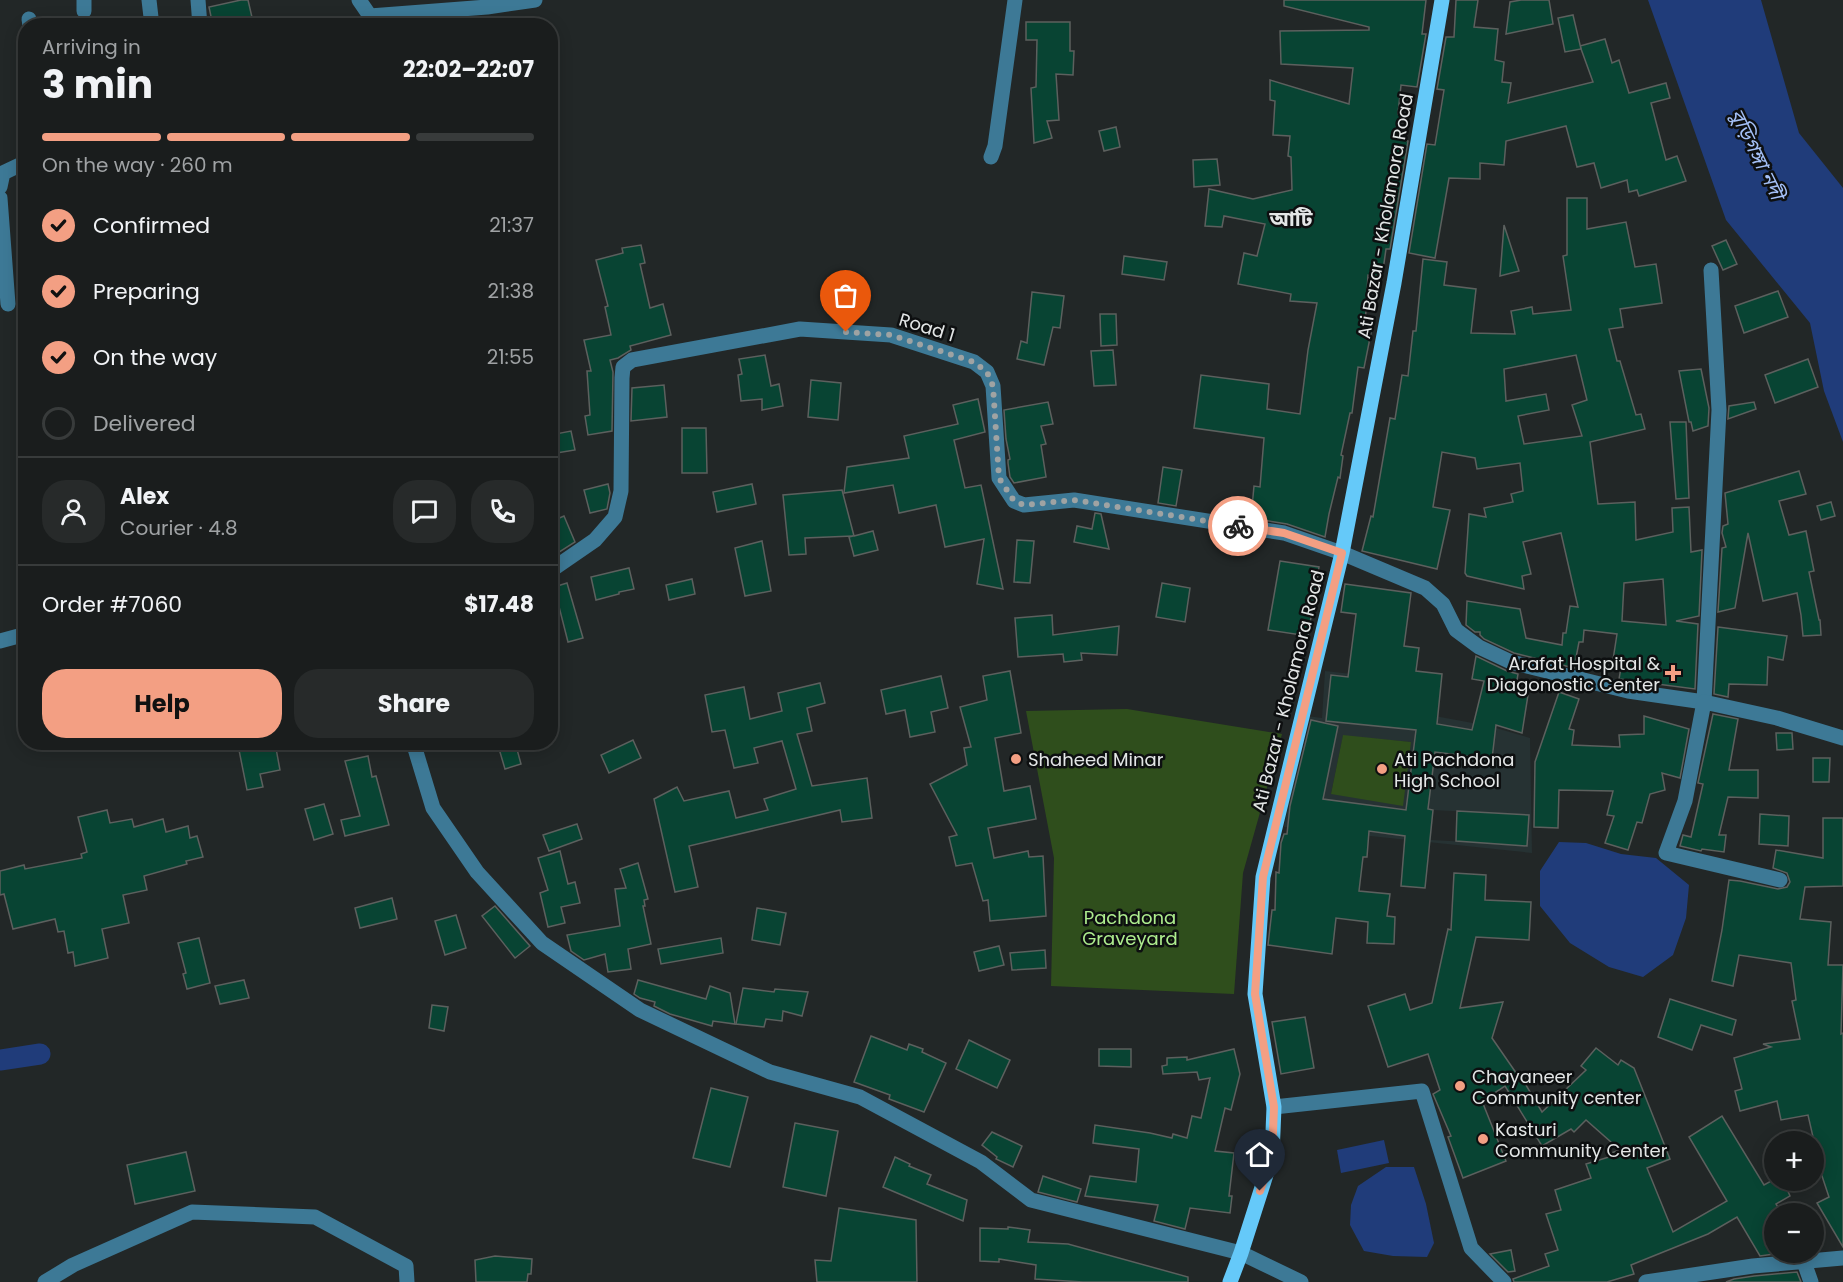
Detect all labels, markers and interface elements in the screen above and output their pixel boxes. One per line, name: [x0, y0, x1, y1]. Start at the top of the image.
text: Arriving in: [42, 33, 141, 61]
text: 22:02–22:07: [403, 54, 534, 85]
text: 3 min: [42, 57, 153, 112]
street label: Ati Bazar - Kholamora Road: [1351, 91, 1419, 341]
water label: বুড়িগঙ্গা নদী: [1723, 104, 1793, 207]
text: On the way · 260 m: [42, 151, 232, 179]
district label: আটি: [1269, 204, 1313, 233]
icon: check: [42, 209, 75, 242]
text: Confirmed: [93, 210, 210, 241]
text: 21:37: [489, 211, 534, 239]
pin: [820, 270, 871, 332]
icon: check: [42, 275, 75, 308]
text: Preparing: [93, 276, 200, 307]
text: 21:38: [487, 277, 534, 305]
icon: bag: [829, 279, 862, 312]
street label: Road 1: [896, 307, 958, 347]
icon: check: [42, 341, 75, 374]
text: On the way: [93, 342, 217, 373]
text: 21:55: [487, 343, 534, 371]
text: Delivered: [93, 408, 196, 439]
button: person: [42, 480, 105, 543]
button: chat: [393, 480, 456, 543]
button: phone: [471, 480, 534, 543]
text: Alex: [120, 481, 169, 512]
courier: [1208, 496, 1268, 556]
icon: bike: [1222, 510, 1255, 543]
text: Courier · 4.8: [120, 514, 238, 542]
street label: Ati Bazar - Kholamora Road: [1246, 567, 1330, 815]
text: Order #7060: [42, 589, 182, 620]
text: $17.48: [464, 589, 534, 620]
place label: Arafat Hospital & Diagonostic Center: [1487, 651, 1661, 697]
marker: Arafat Hospital & Diagonostic Center: [1664, 664, 1682, 682]
button: Help: [42, 669, 282, 738]
button: Share: [294, 669, 534, 738]
place label: Shaheed Minar: [1028, 747, 1164, 772]
place label: Ati Pachdona High School: [1394, 747, 1514, 793]
marker: Shaheed Minar: [1009, 752, 1023, 766]
marker: Ati Pachdona High School: [1375, 762, 1389, 776]
park label: Pachdona Graveyard: [1082, 905, 1178, 951]
place label: Chayaneer Community center: [1472, 1064, 1642, 1110]
marker: Chayaneer Community center: [1453, 1079, 1467, 1093]
place label: Kasturi Community Center: [1495, 1117, 1668, 1163]
pin: [1234, 1129, 1285, 1191]
map controls: [1764, 1131, 1824, 1263]
button: +: [1764, 1131, 1824, 1191]
marker: Kasturi Community Center: [1476, 1132, 1490, 1146]
icon: home: [1243, 1138, 1276, 1171]
button: −: [1764, 1203, 1824, 1263]

